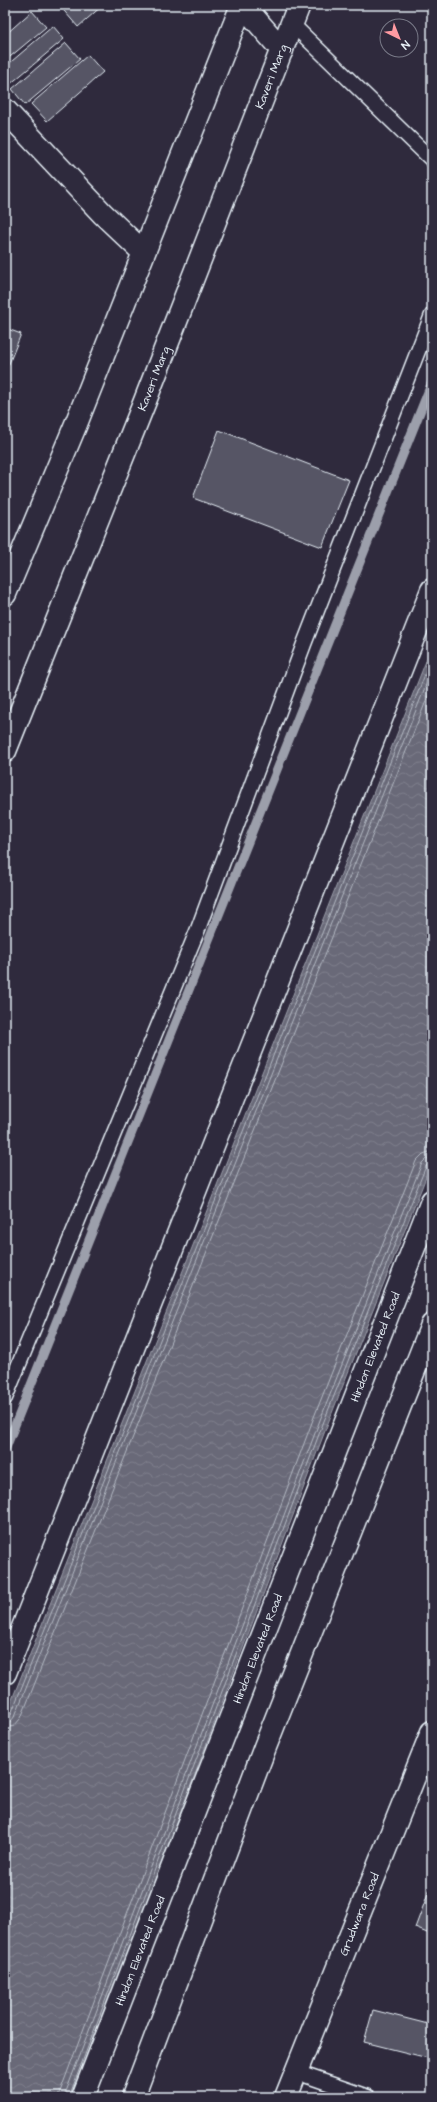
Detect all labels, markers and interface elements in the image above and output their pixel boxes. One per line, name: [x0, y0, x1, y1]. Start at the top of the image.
north arrow: [379, 18, 419, 58]
text: N: [398, 37, 413, 53]
street label: Kaveri Marg: [251, 42, 292, 112]
street label: Kaveri Marg: [133, 344, 175, 414]
street label: Hindon Elevated Road: [346, 1290, 404, 1404]
street label: Hindon Elevated Road: [229, 1591, 287, 1706]
street label: Grudwara Road: [335, 1870, 383, 1958]
street label: Hindon Elevated Road: [111, 1893, 169, 2008]

